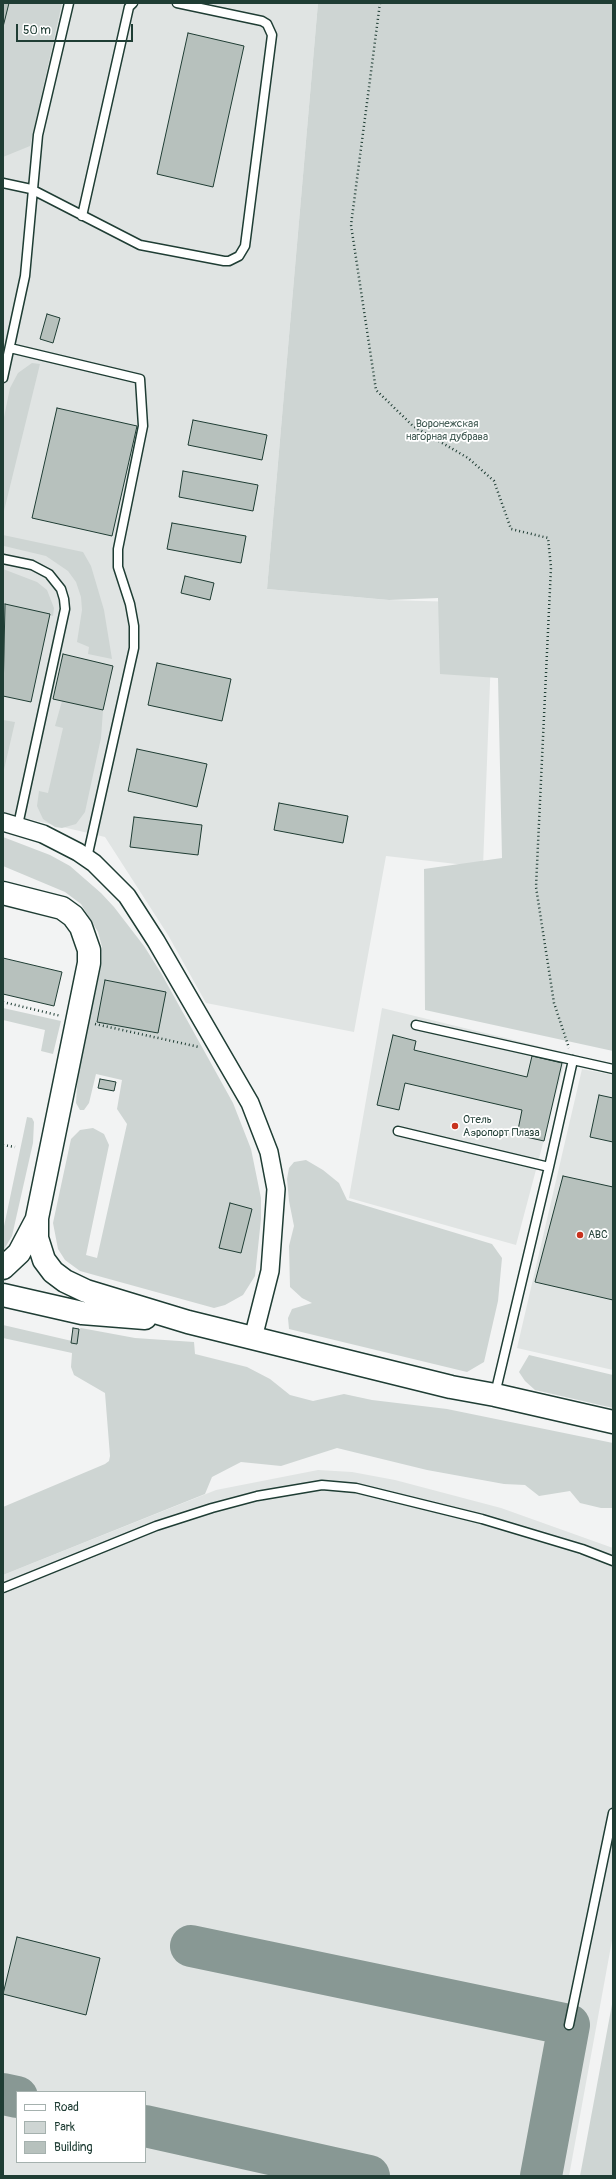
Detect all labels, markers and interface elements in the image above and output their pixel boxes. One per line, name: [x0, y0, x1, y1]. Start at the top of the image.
scale bar: [18, 16, 135, 42]
text: 50 m: [23, 23, 51, 38]
park label: Воронежская нагорная дубрава: [406, 417, 488, 443]
place label: Отель Аэропорт Плаза: [463, 1113, 540, 1139]
marker: Отель Аэропорт Плаза: [450, 1121, 460, 1131]
place label: ABC: [588, 1228, 608, 1242]
marker: ABC: [575, 1230, 585, 1240]
legend: [16, 2091, 146, 2163]
text: Road: [54, 2100, 79, 2115]
text: Park: [54, 2120, 75, 2135]
text: Building: [54, 2140, 93, 2155]

